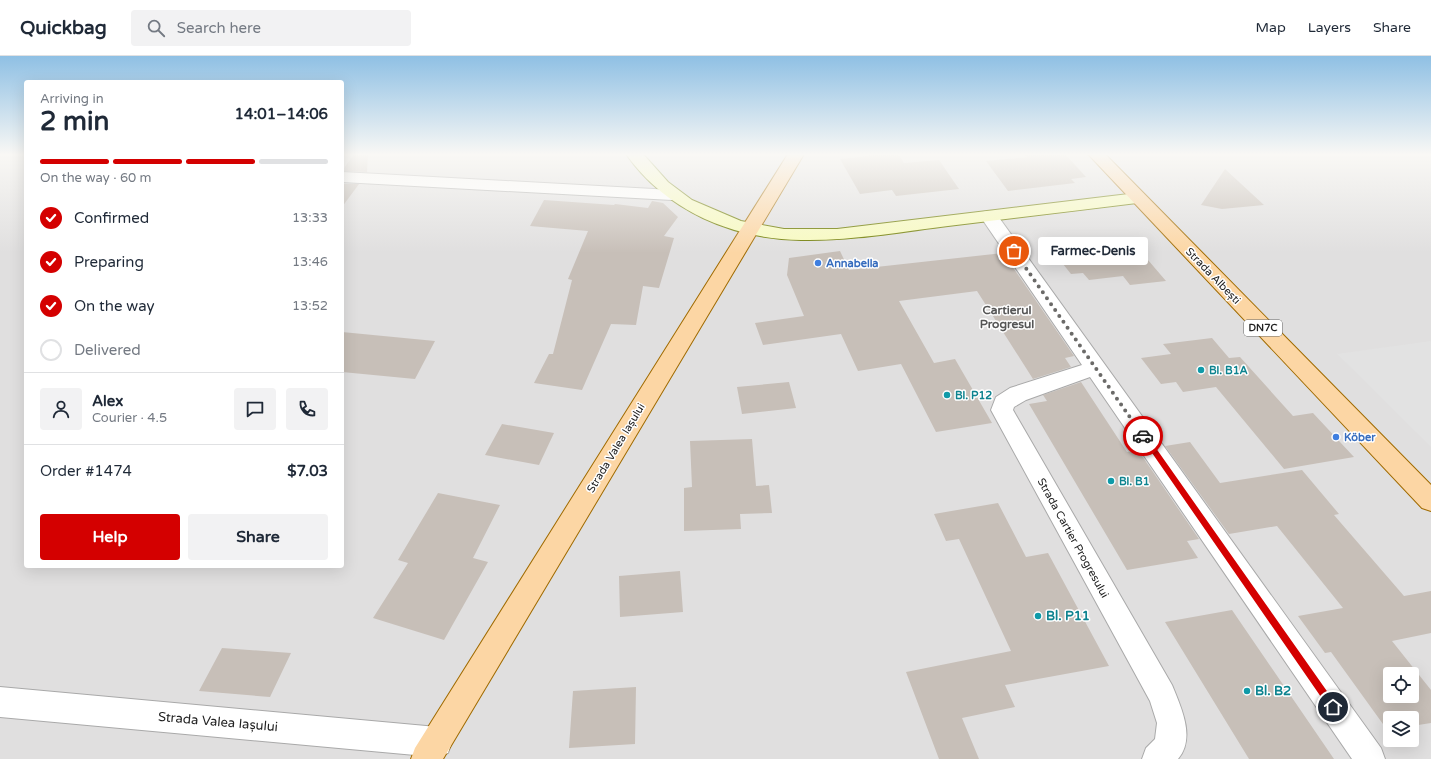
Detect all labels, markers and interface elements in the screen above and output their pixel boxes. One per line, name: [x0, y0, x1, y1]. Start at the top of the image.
search box: [131, 10, 411, 46]
text: Quickbag: [20, 17, 107, 39]
icon: search: [145, 17, 167, 39]
text: Search here: [177, 19, 261, 37]
text: Map: [1256, 19, 1286, 36]
text: Layers: [1308, 19, 1351, 36]
text: Share: [1373, 19, 1411, 36]
text: Arriving in: [40, 91, 104, 107]
text: 14:01–14:06: [235, 105, 328, 123]
text: 2 min: [40, 106, 109, 137]
text: On the way · 60 m: [40, 170, 152, 186]
icon: check: [40, 207, 62, 229]
text: Confirmed: [74, 209, 149, 227]
text: 13:33: [292, 210, 328, 226]
pin: [997, 234, 1031, 268]
callout: Farmec-Denis: [1038, 237, 1148, 265]
icon: bag: [1003, 240, 1025, 262]
text: Farmec-Denis: [1051, 243, 1135, 259]
street label: Strada Albești: [1183, 245, 1243, 307]
icon: check: [40, 251, 62, 273]
text: Preparing: [74, 253, 144, 271]
text: 13:46: [292, 254, 328, 270]
place label: Annabella: [826, 257, 879, 270]
marker: Annabella: [813, 258, 823, 268]
icon: check: [40, 295, 62, 317]
text: On the way: [74, 297, 154, 315]
text: 13:52: [292, 298, 328, 314]
district label: Cartierul Progresul: [980, 303, 1034, 332]
road number: DN7C: [1244, 320, 1282, 336]
text: Delivered: [74, 341, 141, 359]
place label: Bl. B1A: [1209, 364, 1248, 377]
marker: Bl. B1A: [1196, 365, 1206, 375]
button: person: [40, 388, 82, 430]
button: chat: [234, 388, 276, 430]
button: phone: [286, 388, 328, 430]
place label: Bl. P12: [955, 389, 992, 402]
marker: Bl. P12: [942, 390, 952, 400]
text: Alex: [92, 392, 123, 410]
street label: Strada Valea Iașului: [584, 401, 648, 495]
text: Courier · 4.5: [92, 410, 167, 426]
courier: [1123, 416, 1163, 456]
icon: car: [1132, 425, 1154, 447]
place label: Köber: [1344, 431, 1376, 444]
marker: Köber: [1331, 432, 1341, 442]
text: Order #1474: [40, 462, 132, 480]
text: $7.03: [287, 462, 328, 480]
place label: Bl. B1: [1119, 475, 1150, 488]
street label: Strada Cartier Progresului: [1035, 476, 1111, 600]
marker: Bl. B1: [1106, 476, 1116, 486]
button: Help: [40, 514, 180, 560]
button: Share: [188, 514, 328, 560]
place label: Bl. P11: [1046, 608, 1090, 624]
marker: Bl. P11: [1033, 611, 1043, 621]
map controls: [1383, 667, 1419, 747]
button: locate: [1383, 667, 1419, 703]
place label: Bl. B2: [1255, 683, 1291, 699]
marker: Bl. B2: [1242, 686, 1252, 696]
pin: [1316, 690, 1350, 724]
icon: home: [1322, 696, 1344, 718]
street label: Strada Valea Iașului: [157, 709, 279, 735]
button: layers: [1383, 711, 1419, 747]

